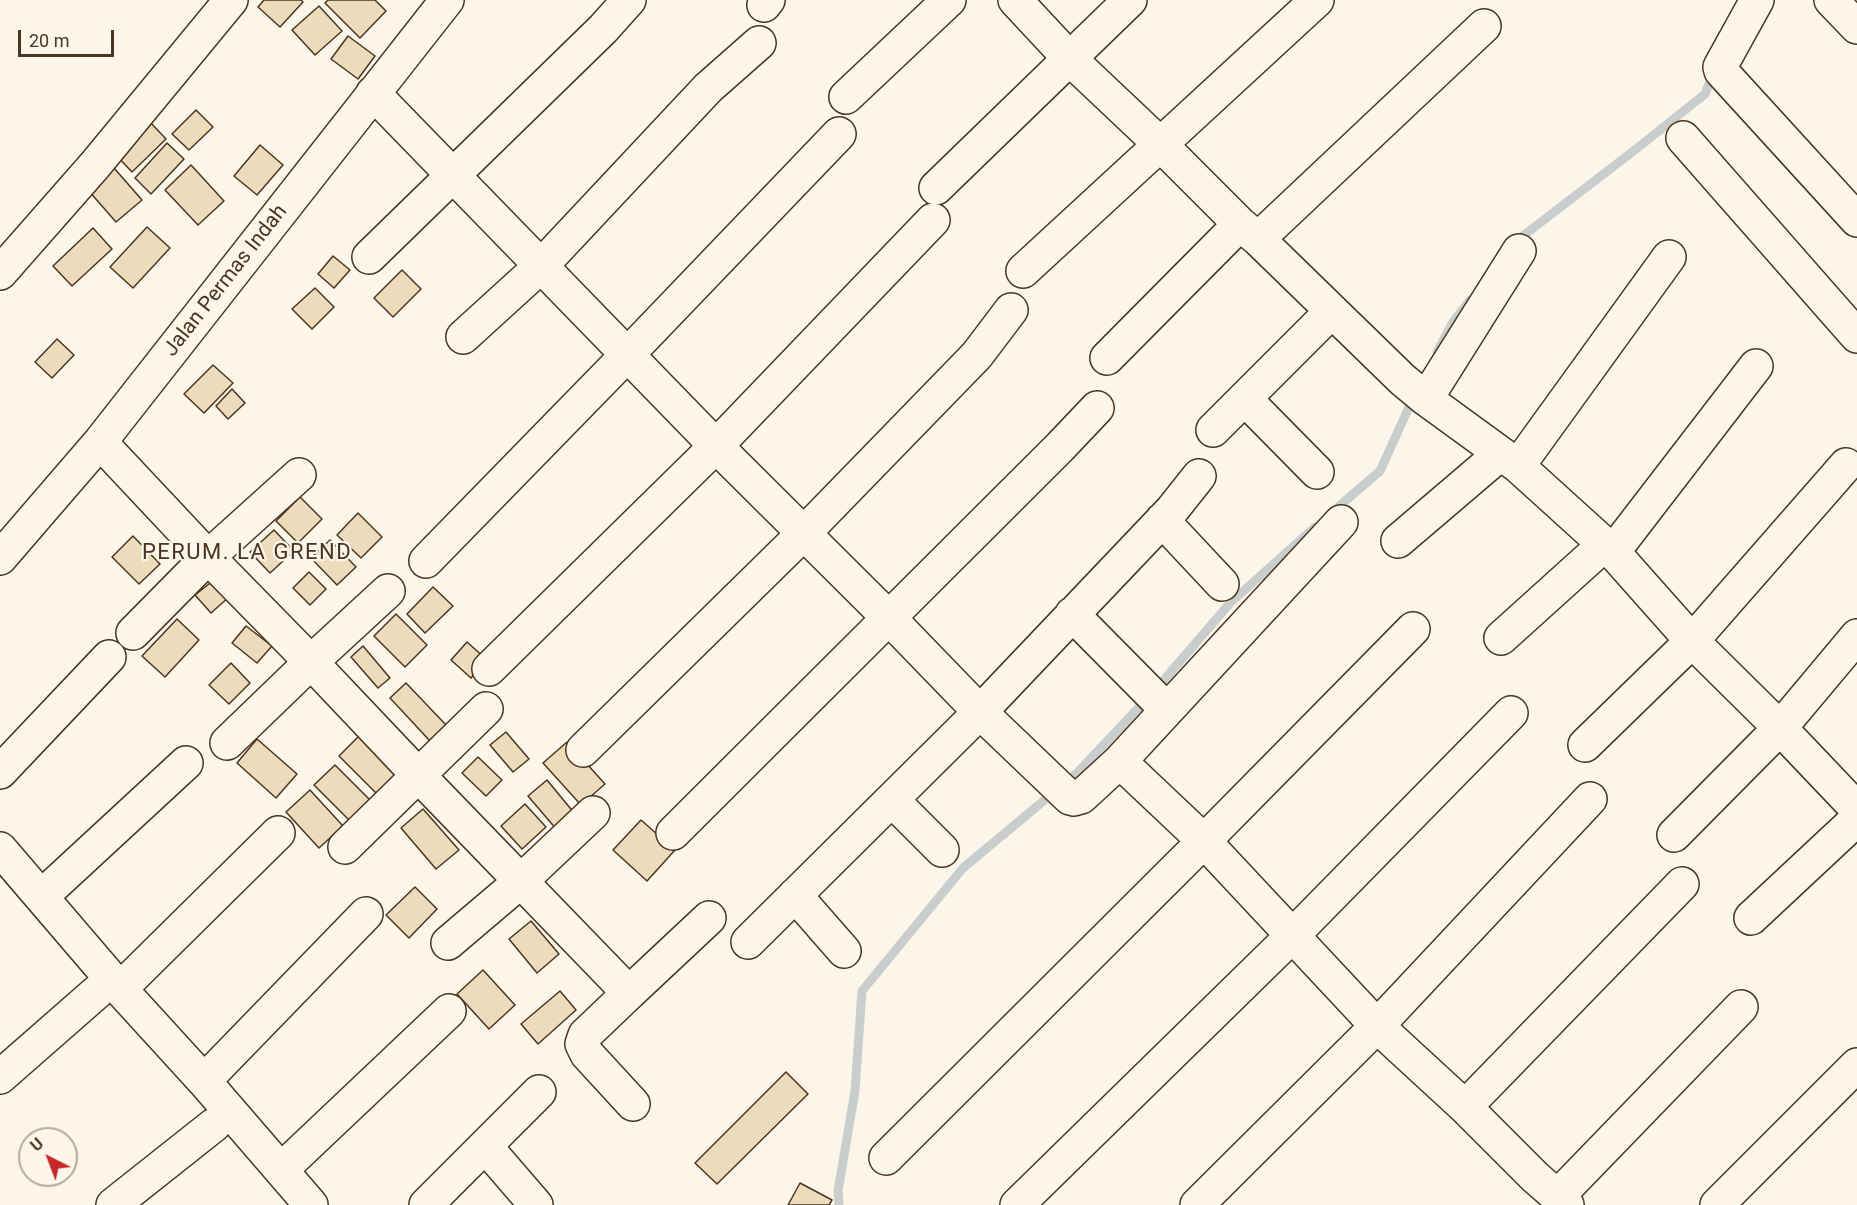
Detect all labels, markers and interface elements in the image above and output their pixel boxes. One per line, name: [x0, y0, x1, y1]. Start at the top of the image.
scale bar: [21, 18, 117, 56]
text: 20 m: [29, 30, 69, 51]
street label: Jalan Permas Indah: [159, 200, 293, 362]
district label: PERUM. LA GREND: [142, 540, 352, 566]
north arrow: [18, 1127, 78, 1187]
text: U: [27, 1134, 47, 1155]

